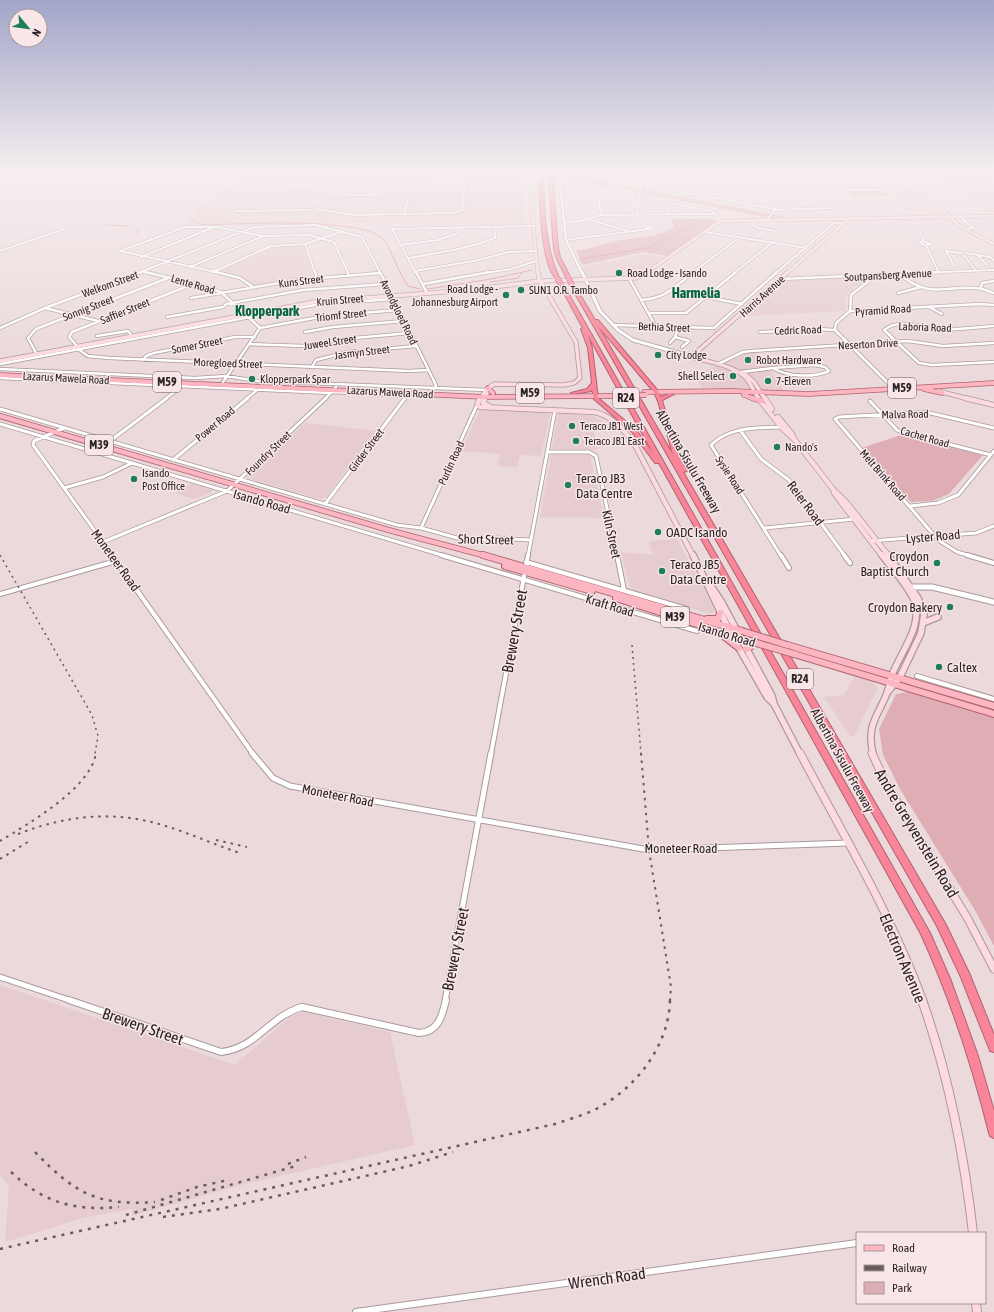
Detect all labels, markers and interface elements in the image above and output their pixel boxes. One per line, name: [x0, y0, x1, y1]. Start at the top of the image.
north arrow: [8, 8, 48, 48]
text: N: [30, 27, 44, 39]
place label: Road Lodge - Isando: [627, 267, 707, 279]
street label: Soutpansberg Avenue: [844, 267, 932, 283]
street label: Welkom Street: [80, 268, 140, 300]
marker: Road Lodge - Isando: [614, 268, 624, 278]
street label: Lente Road: [170, 272, 216, 296]
street label: Kuns Street: [278, 272, 324, 290]
street label: Harris Avenue: [737, 273, 787, 319]
street label: Avondgloed Road: [378, 278, 420, 346]
place label: Road Lodge - Johannesburg Airport: [412, 283, 498, 308]
place label: SUN1 O.R. Tambo: [529, 284, 598, 296]
marker: SUN1 O.R. Tambo: [516, 285, 526, 295]
district label: Harmelia: [672, 285, 721, 301]
marker: Road Lodge - Johannesburg Airport: [501, 290, 511, 300]
street label: Kruin Street: [316, 292, 364, 308]
street label: Sonnig Street: [61, 293, 115, 323]
street label: Saffier Street: [99, 296, 151, 326]
street label: Pyramid Road: [855, 302, 911, 318]
district label: Klopperpark: [235, 303, 300, 319]
street label: Triomf Street: [315, 306, 367, 324]
street label: Bethia Street: [638, 320, 690, 334]
street label: Laboria Road: [898, 320, 952, 334]
street label: Cedric Road: [774, 323, 822, 337]
street label: Juweel Street: [303, 332, 357, 352]
street label: Somer Street: [171, 334, 223, 356]
street label: Neserton Drive: [838, 336, 898, 352]
street label: Jasmyn Street: [334, 343, 390, 361]
place label: City Lodge: [666, 349, 707, 361]
marker: City Lodge: [653, 350, 663, 360]
place label: Robot Hardware: [756, 354, 822, 366]
marker: Robot Hardware: [743, 355, 753, 365]
street label: Moregloed Street: [193, 356, 263, 370]
street label: Lazarus Mawela Road: [22, 370, 110, 386]
place label: Shell Select: [678, 370, 725, 382]
marker: Shell Select: [728, 371, 738, 381]
road number: M59: [153, 372, 181, 392]
place label: Klopperpark Spar: [260, 373, 331, 385]
marker: Klopperpark Spar: [247, 374, 257, 384]
place label: 7-Eleven: [776, 375, 811, 387]
marker: 7-Eleven: [763, 376, 773, 386]
road number: M59: [888, 378, 916, 398]
road number: M59: [516, 383, 544, 403]
street label: Lazarus Mawela Road: [346, 384, 434, 400]
road number: R24: [613, 388, 639, 408]
street label: Power Road: [193, 404, 237, 444]
street label: Albertina Sisulu Freeway: [653, 407, 725, 516]
street label: Malva Road: [881, 408, 929, 420]
place label: Teraco JB1 West: [580, 420, 643, 432]
marker: Teraco JB1 West: [567, 421, 577, 431]
street label: Cachet Road: [899, 424, 951, 450]
street label: Girder Street: [346, 426, 386, 474]
street label: Foundry Street: [243, 428, 293, 478]
road number: M39: [85, 435, 113, 455]
place label: Teraco JB1 East: [584, 435, 644, 447]
marker: Teraco JB1 East: [571, 436, 581, 446]
street label: Purlin Road: [436, 439, 466, 487]
place label: Nando's: [785, 441, 818, 453]
marker: Nando's: [772, 442, 782, 452]
street label: Melt Brink Road: [858, 447, 908, 503]
street label: Sysie Road: [713, 454, 747, 496]
place label: Isando Post Office: [142, 467, 185, 492]
place label: Teraco JB3 Data Centre: [576, 471, 633, 501]
marker: Isando Post Office: [129, 474, 139, 484]
street label: Reier Road: [784, 478, 827, 528]
marker: Teraco JB3 Data Centre: [563, 480, 573, 490]
street label: Isando Road: [231, 486, 292, 517]
street label: Kiln Street: [599, 508, 624, 560]
place label: OADC Isando: [666, 525, 727, 540]
street label: Moneteer Road: [88, 526, 143, 594]
marker: OADC Isando: [653, 527, 663, 537]
street label: Lyster Road: [905, 527, 961, 546]
street label: Short Street: [458, 532, 514, 547]
place label: Croydon Baptist Church: [860, 549, 929, 579]
place label: Teraco JB5 Data Centre: [670, 557, 727, 587]
marker: Croydon Baptist Church: [932, 558, 942, 568]
marker: Teraco JB5 Data Centre: [657, 566, 667, 576]
street label: Brewery Street: [498, 587, 531, 674]
street label: Kraft Road: [584, 591, 636, 620]
place label: Croydon Bakery: [868, 600, 943, 615]
marker: Croydon Bakery: [945, 602, 955, 612]
road number: M39: [661, 607, 689, 627]
street label: Isando Road: [696, 619, 757, 650]
place label: Caltex: [947, 660, 978, 675]
marker: Caltex: [934, 662, 944, 672]
road number: R24: [787, 669, 813, 689]
street label: Albertina Sisulu Freeway: [808, 706, 878, 815]
street label: Andre Greyvenstein Road: [871, 765, 963, 901]
street label: Moneteer Road: [301, 781, 375, 810]
street label: Moneteer Road: [645, 841, 717, 856]
street label: Brewery Street: [438, 905, 473, 992]
street label: Electron Avenue: [876, 911, 930, 1005]
street label: Brewery Street: [100, 1004, 186, 1049]
legend: [856, 1232, 986, 1304]
text: Road: [892, 1241, 915, 1255]
text: Railway: [892, 1261, 927, 1275]
street label: Wrench Road: [567, 1264, 647, 1292]
text: Park: [892, 1281, 913, 1295]

